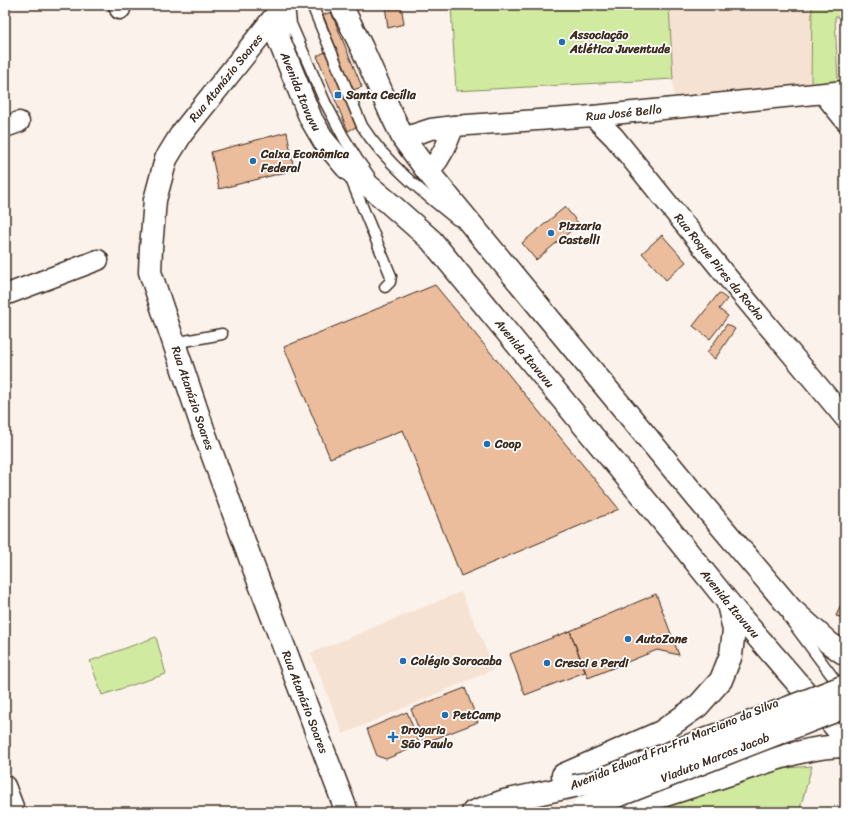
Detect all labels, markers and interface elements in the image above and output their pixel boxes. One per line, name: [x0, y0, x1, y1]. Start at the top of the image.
place label: Associação Atlética Juventude: [569, 24, 670, 60]
street label: Rua Atanázio Soares: [183, 28, 269, 127]
marker: Associação Atlética Juventude: [557, 37, 567, 47]
street label: Avenida Itavuvu: [273, 47, 327, 136]
place label: Santa Cecília: [345, 84, 417, 106]
marker: Santa Cecília: [333, 90, 343, 100]
street label: Rua José Bello: [585, 98, 663, 127]
place label: Caixa Econômica Federal: [260, 143, 350, 179]
marker: Caixa Econômica Federal: [248, 156, 258, 166]
street label: Rua Roque Pires da Rocha: [668, 208, 770, 326]
place label: Pizzaria Castelli: [558, 215, 601, 251]
marker: Pizzaria Castelli: [546, 228, 556, 238]
street label: Avenida Itavuvu: [488, 313, 560, 394]
street label: Rua Atanázio Soares: [165, 343, 221, 454]
place label: Coop: [494, 433, 522, 455]
marker: Coop: [482, 439, 492, 449]
street label: Avenida Itavuvu: [694, 563, 766, 644]
place label: AutoZone: [635, 628, 688, 650]
marker: AutoZone: [623, 634, 633, 644]
street label: Rua Atanázio Soares: [275, 647, 335, 757]
place label: Colégio Sorocaba: [410, 650, 502, 672]
place label: Cresci e Perdi: [554, 652, 629, 674]
marker: Colégio Sorocaba: [398, 656, 408, 666]
marker: Cresci e Perdi: [542, 658, 552, 668]
street label: Avenida Edward Fru-Fru Marciano da Silva: [565, 692, 782, 797]
place label: PetCamp: [453, 704, 501, 726]
marker: PetCamp: [440, 710, 450, 720]
place label: Drogaria São Paulo: [400, 719, 454, 755]
street label: Viaduto Marcos Jacob: [657, 726, 773, 789]
marker: Drogaria São Paulo: [388, 732, 398, 742]

